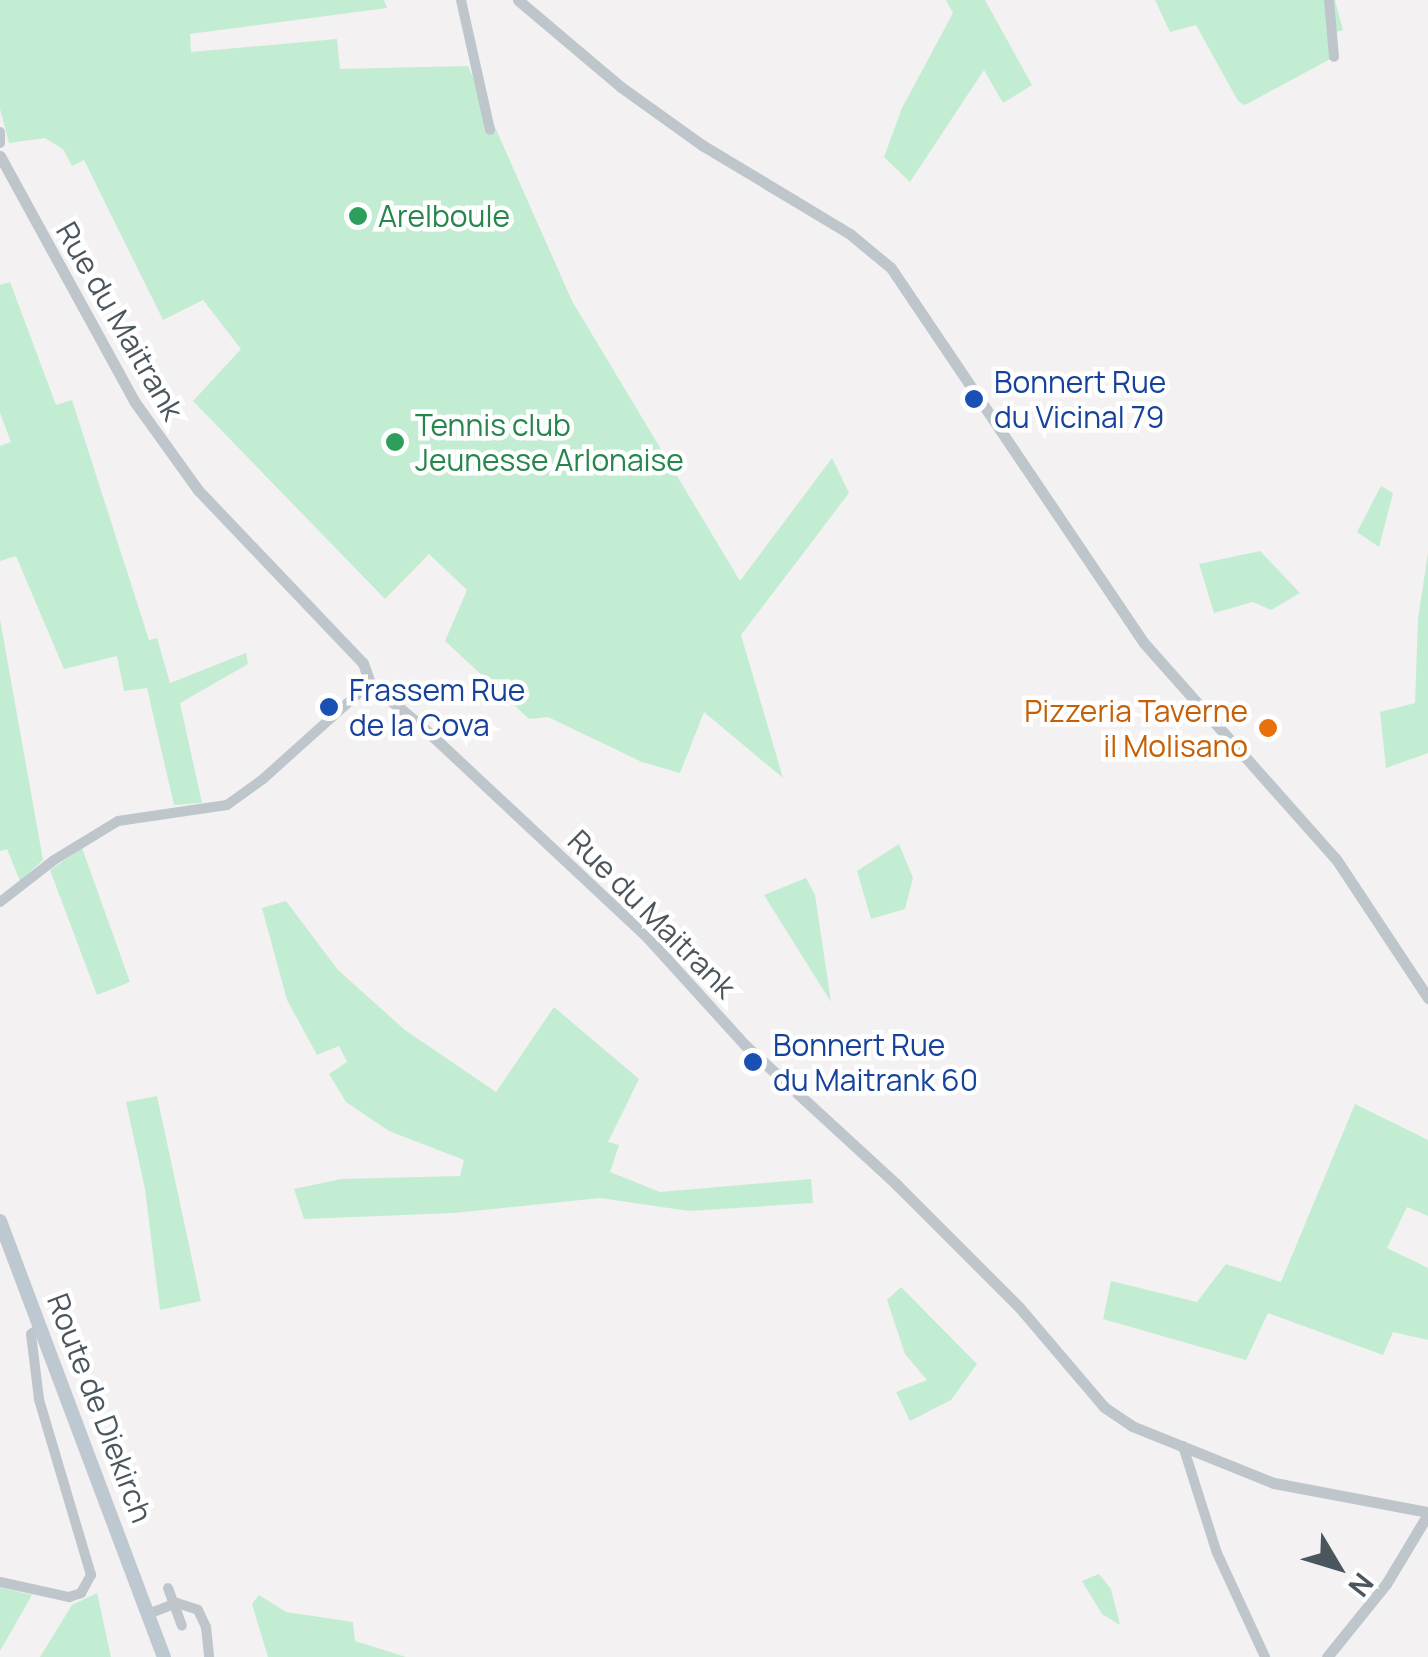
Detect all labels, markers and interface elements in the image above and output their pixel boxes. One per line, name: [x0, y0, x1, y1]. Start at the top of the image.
place label: Arelboule: [378, 198, 510, 234]
marker: Arelboule: [347, 205, 369, 227]
street label: Rue du Maitrank: [49, 216, 191, 426]
place label: Bonnert Rue du Vicinal 79: [994, 364, 1166, 434]
marker: Bonnert Rue du Vicinal 79: [963, 388, 985, 410]
place label: Tennis club Jeunesse Arlonaise: [415, 407, 684, 478]
marker: Tennis club Jeunesse Arlonaise: [384, 431, 406, 453]
place label: Frassem Rue de la Cova: [349, 672, 525, 742]
place label: Pizzeria Taverne il Molisano: [1024, 693, 1248, 764]
marker: Frassem Rue de la Cova: [318, 696, 340, 718]
marker: Pizzeria Taverne il Molisano: [1257, 717, 1279, 739]
street label: Rue du Maitrank: [561, 823, 743, 1005]
place label: Bonnert Rue du Maitrank 60: [773, 1027, 978, 1098]
marker: Bonnert Rue du Maitrank 60: [742, 1051, 764, 1073]
street label: Route de Diekirch: [40, 1288, 160, 1528]
north arrow: [1288, 1517, 1388, 1617]
text: N: [1340, 1566, 1383, 1605]

